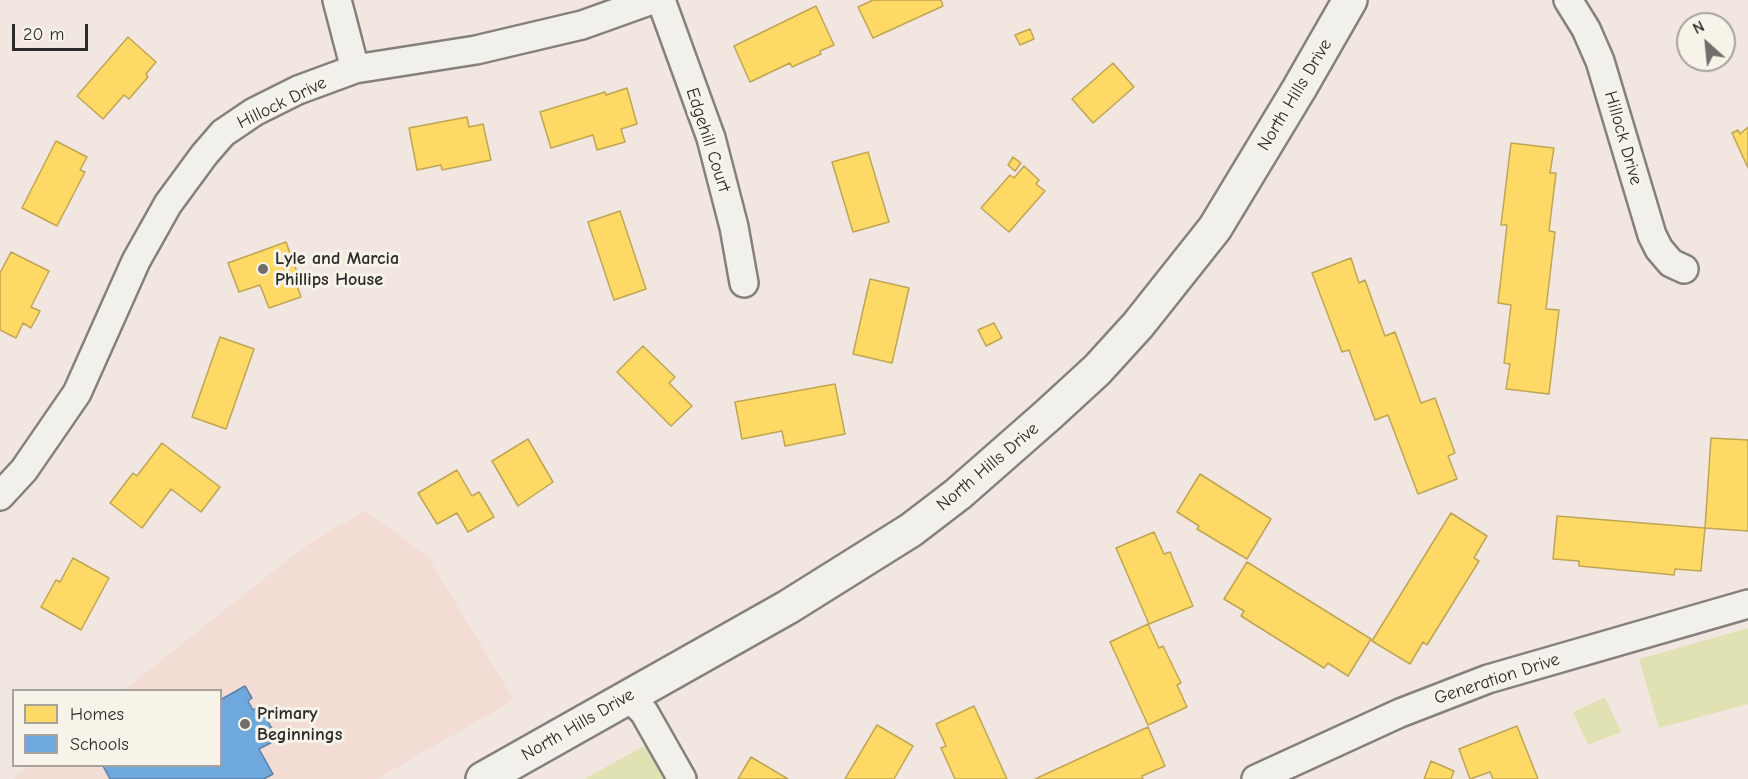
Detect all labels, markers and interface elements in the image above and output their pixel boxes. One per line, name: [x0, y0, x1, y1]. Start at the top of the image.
scale bar: [15, 12, 92, 50]
north arrow: [1676, 12, 1736, 72]
text: N: [1690, 17, 1707, 38]
text: 20 m: [23, 24, 64, 45]
street label: North Hills Drive: [1253, 35, 1337, 155]
street label: Hillock Drive: [234, 72, 330, 134]
street label: Edgehill Court: [681, 85, 735, 195]
street label: Hillock Drive: [1599, 89, 1647, 187]
place label: Lyle and Marcia Phillips House: [275, 248, 399, 290]
marker: Lyle and Marcia Phillips House: [256, 262, 270, 276]
street label: North Hills Drive: [933, 418, 1043, 516]
street label: Generation Drive: [1432, 649, 1562, 709]
street label: North Hills Drive: [518, 684, 638, 766]
legend: [12, 689, 222, 767]
place label: Primary Beginnings: [257, 703, 342, 746]
text: Homes: [70, 704, 124, 725]
marker: Primary Beginnings: [238, 717, 252, 731]
text: Schools: [70, 734, 129, 755]

